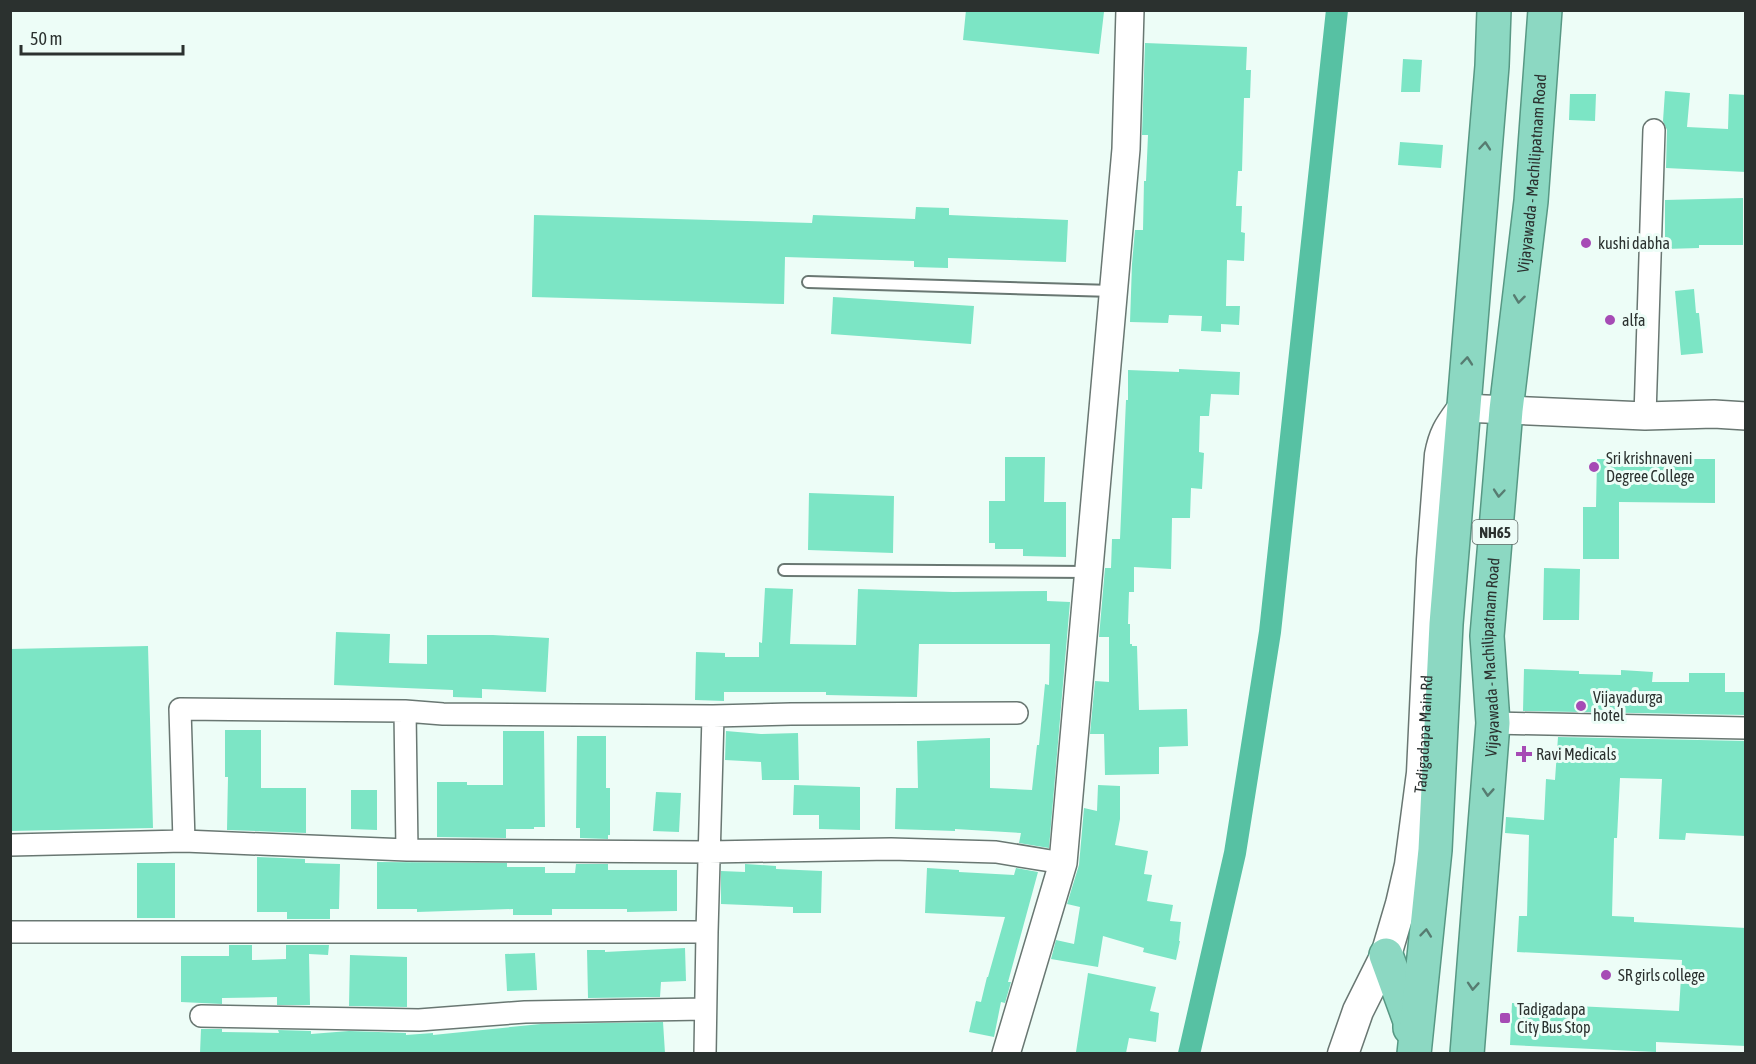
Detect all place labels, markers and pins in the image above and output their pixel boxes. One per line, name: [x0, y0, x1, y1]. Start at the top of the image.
place label: kushi dabha: [1598, 234, 1670, 252]
marker: kushi dabha: [1579, 236, 1593, 250]
place label: alfa: [1622, 311, 1646, 329]
marker: alfa: [1603, 313, 1617, 327]
place label: Sri krishnaveni Degree College: [1606, 449, 1695, 486]
marker: Sri krishnaveni Degree College: [1587, 460, 1601, 474]
place label: Vijayadurga hotel: [1593, 688, 1663, 724]
marker: Vijayadurga hotel: [1574, 699, 1588, 713]
place label: Ravi Medicals: [1536, 745, 1617, 763]
marker: Ravi Medicals: [1517, 747, 1531, 761]
place label: SR girls college: [1618, 966, 1705, 985]
marker: SR girls college: [1599, 968, 1613, 982]
place label: Tadigadapa City Bus Stop: [1517, 1000, 1591, 1037]
marker: Tadigadapa City Bus Stop: [1498, 1011, 1512, 1025]

